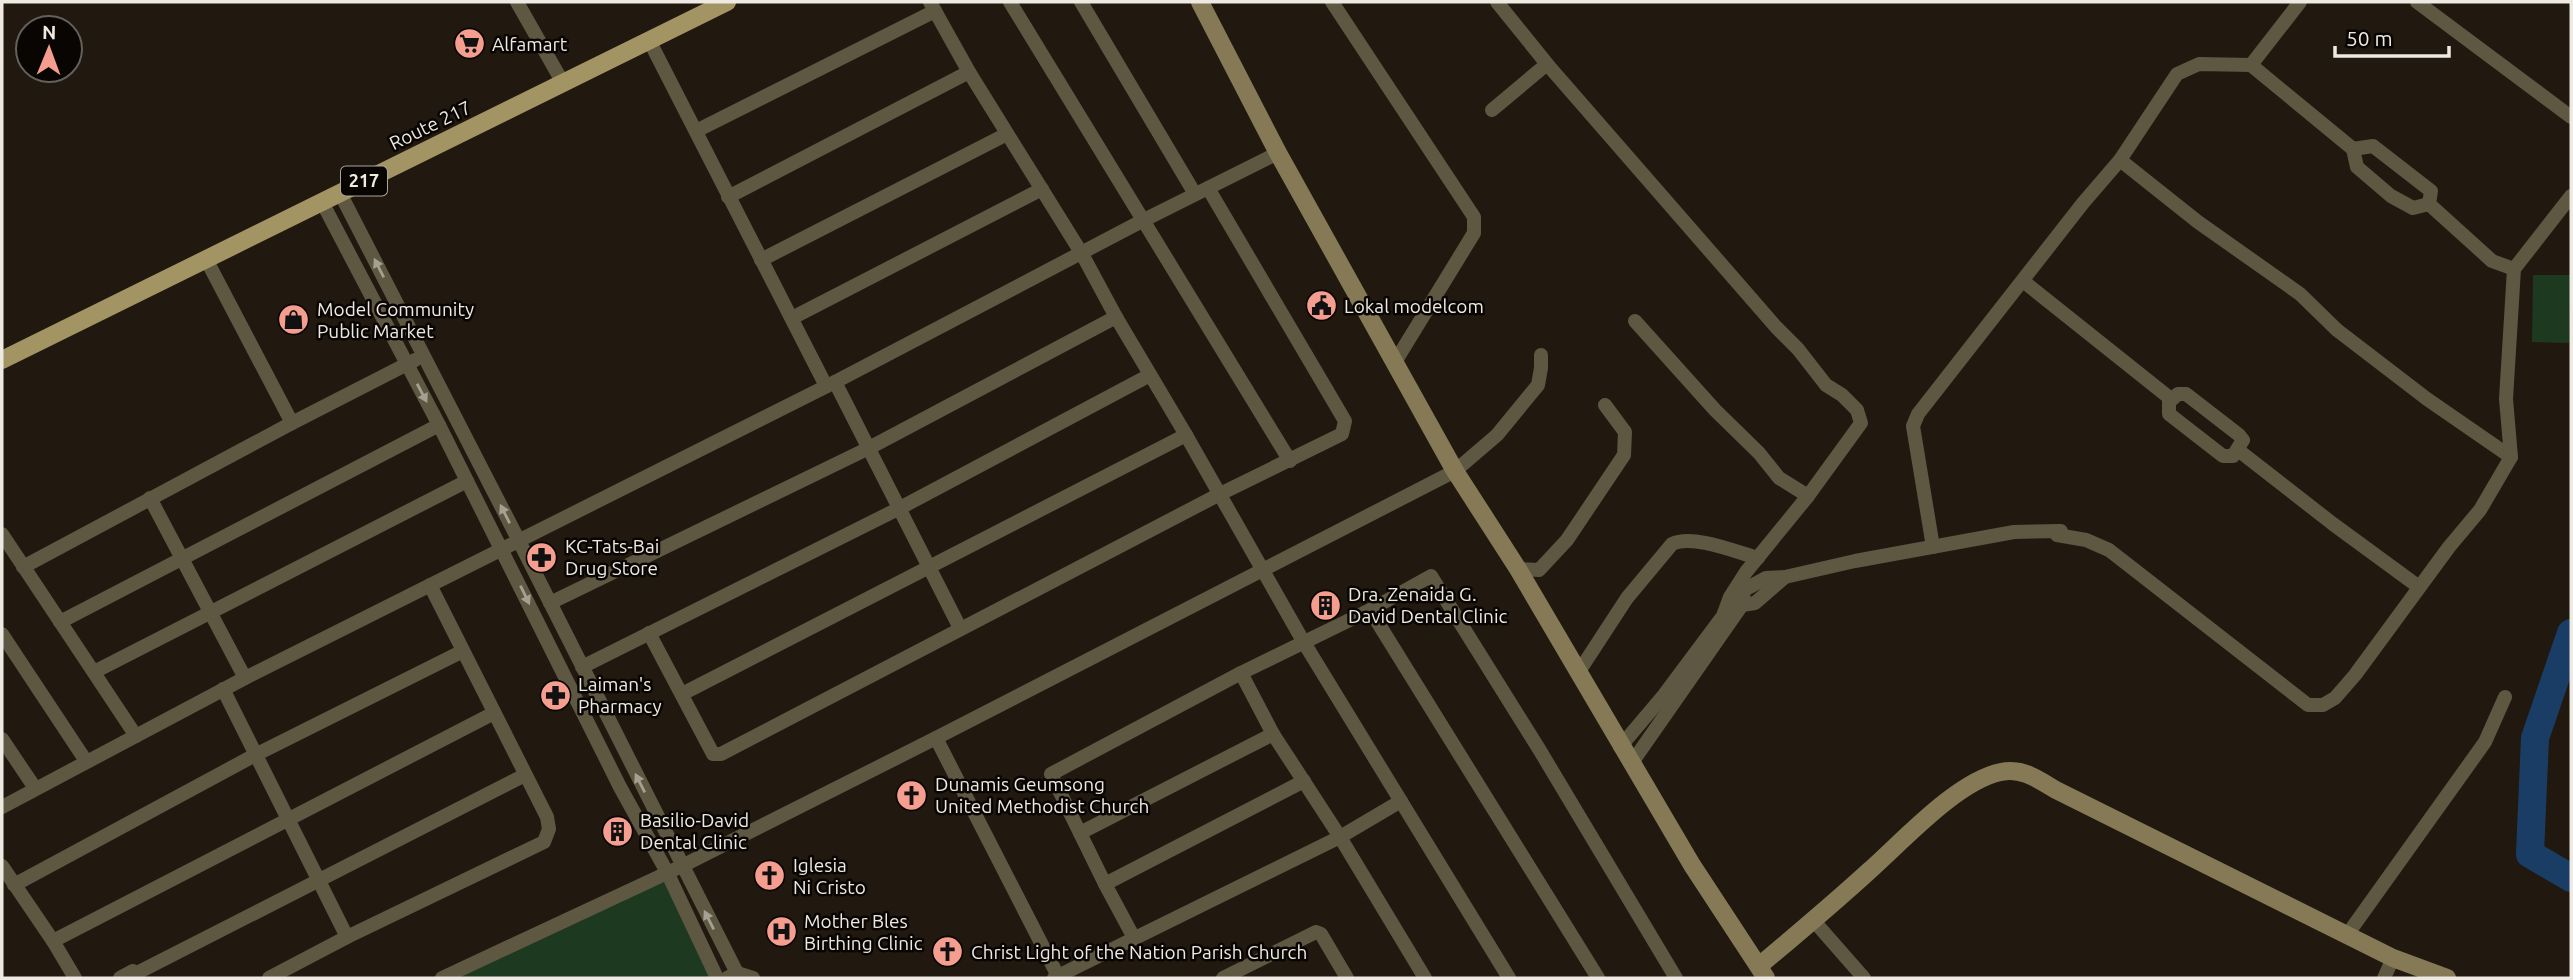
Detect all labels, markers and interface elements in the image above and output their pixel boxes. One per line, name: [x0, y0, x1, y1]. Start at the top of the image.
north arrow: [14, 14, 84, 84]
scale bar: [2335, 14, 2449, 58]
text: N: [42, 21, 57, 43]
text: 50 m: [2346, 26, 2393, 50]
supermarket icon: Alfamart: [452, 27, 486, 61]
place label: Alfamart: [492, 33, 568, 55]
street label: Route 217: [386, 96, 474, 154]
road number: 217: [341, 166, 387, 196]
one-way arrow: [373, 258, 384, 278]
public building icon: Lokal modelcom: [1304, 289, 1338, 323]
place label: Lokal modelcom: [1344, 295, 1484, 317]
place label: Model Community Public Market: [317, 298, 474, 342]
shop icon: Model Community Public Market: [277, 303, 311, 337]
one-way arrow: [416, 383, 428, 403]
one-way arrow: [500, 504, 511, 524]
place label: KC-Tats-Bai Drug Store: [565, 535, 659, 579]
pharmacy icon: KC-Tats-Bai Drug Store: [525, 540, 559, 574]
place label: Dra. Zenaida G. David Dental Clinic: [1348, 583, 1507, 627]
one-way arrow: [520, 585, 531, 605]
building icon: Dra. Zenaida G. David Dental Clinic: [1308, 588, 1342, 622]
place label: Laiman's Pharmacy: [578, 673, 662, 717]
pharmacy icon: Laiman's Pharmacy: [538, 678, 572, 712]
one-way arrow: [635, 773, 646, 793]
place label: Dunamis Geumsong United Methodist Church: [935, 773, 1149, 817]
church icon: Dunamis Geumsong United Methodist Church: [895, 778, 929, 812]
place label: Basilio-David Dental Clinic: [640, 809, 749, 853]
building icon: Basilio-David Dental Clinic: [600, 814, 634, 848]
place label: Iglesia Ni Cristo: [793, 854, 866, 898]
church icon: Iglesia Ni Cristo: [753, 859, 787, 893]
one-way arrow: [704, 909, 716, 929]
place label: Mother Bles Birthing Clinic: [804, 910, 923, 954]
hospital icon: Mother Bles Birthing Clinic: [764, 915, 798, 949]
church icon: Christ Light of the Nation Parish Church: [931, 935, 965, 969]
place label: Christ Light of the Nation Parish Church: [971, 941, 1307, 963]

